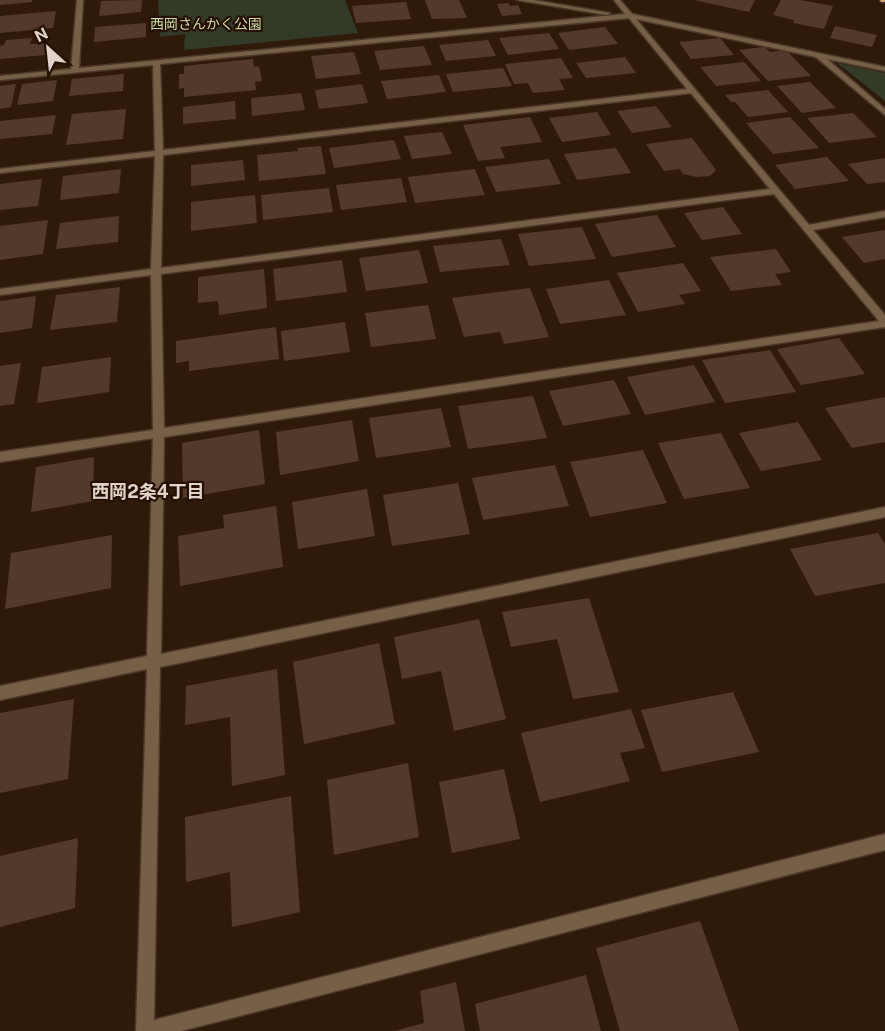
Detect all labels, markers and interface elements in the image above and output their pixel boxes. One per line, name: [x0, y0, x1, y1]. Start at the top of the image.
park label: 西岡さんかく公園: [150, 16, 262, 32]
north arrow: [18, 18, 78, 78]
text: N: [32, 24, 51, 46]
district label: 西岡2条4丁目: [91, 481, 205, 502]

